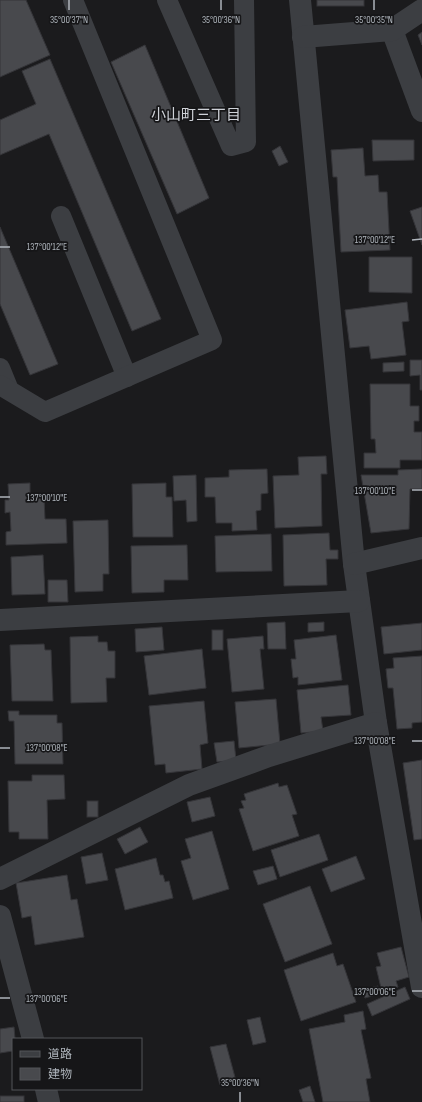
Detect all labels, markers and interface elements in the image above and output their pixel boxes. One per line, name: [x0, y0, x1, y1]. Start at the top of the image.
text: 35°00'37"N: [50, 14, 88, 26]
text: 35°00'36"N: [202, 14, 240, 26]
text: 35°00'35"N: [355, 14, 393, 26]
district label: 小山町三丁目: [151, 106, 241, 125]
text: 137°00'12"E: [355, 234, 395, 246]
text: 137°00'12"E: [27, 241, 67, 253]
text: 137°00'10"E: [355, 485, 395, 497]
text: 137°00'10"E: [27, 492, 67, 504]
text: 137°00'08"E: [354, 735, 396, 747]
text: 137°00'08"E: [26, 742, 68, 754]
text: 137°00'06"E: [354, 986, 396, 998]
text: 137°00'06"E: [26, 993, 68, 1005]
legend: [12, 1038, 142, 1090]
text: 道路: [48, 1047, 72, 1062]
text: 建物: [48, 1067, 72, 1082]
text: 35°00'36"N: [221, 1077, 259, 1089]

